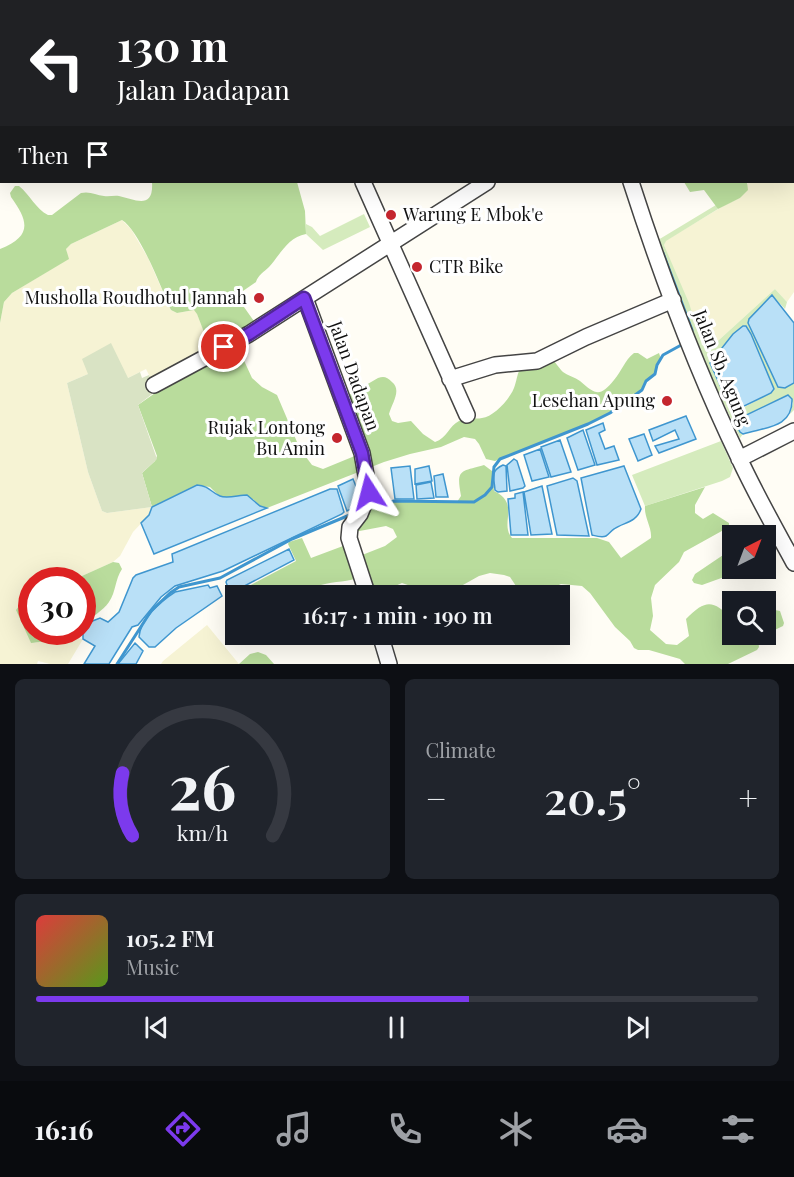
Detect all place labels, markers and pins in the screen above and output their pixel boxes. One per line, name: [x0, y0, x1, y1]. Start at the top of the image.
place label: Warung E Mbok'e: [402, 202, 543, 226]
marker: Warung E Mbok'e: [384, 208, 398, 222]
place label: CTR Bike: [429, 254, 503, 278]
marker: CTR Bike: [410, 260, 424, 274]
place label: Musholla Roudhotul Jannah: [24, 285, 247, 309]
marker: Musholla Roudhotul Jannah: [252, 291, 266, 305]
pin: [198, 321, 249, 372]
place label: Lesehan Apung: [532, 388, 655, 412]
marker: Lesehan Apung: [660, 394, 674, 408]
place label: Rujak Lontong Bu Amin: [207, 415, 325, 460]
marker: Rujak Lontong Bu Amin: [330, 431, 344, 445]

